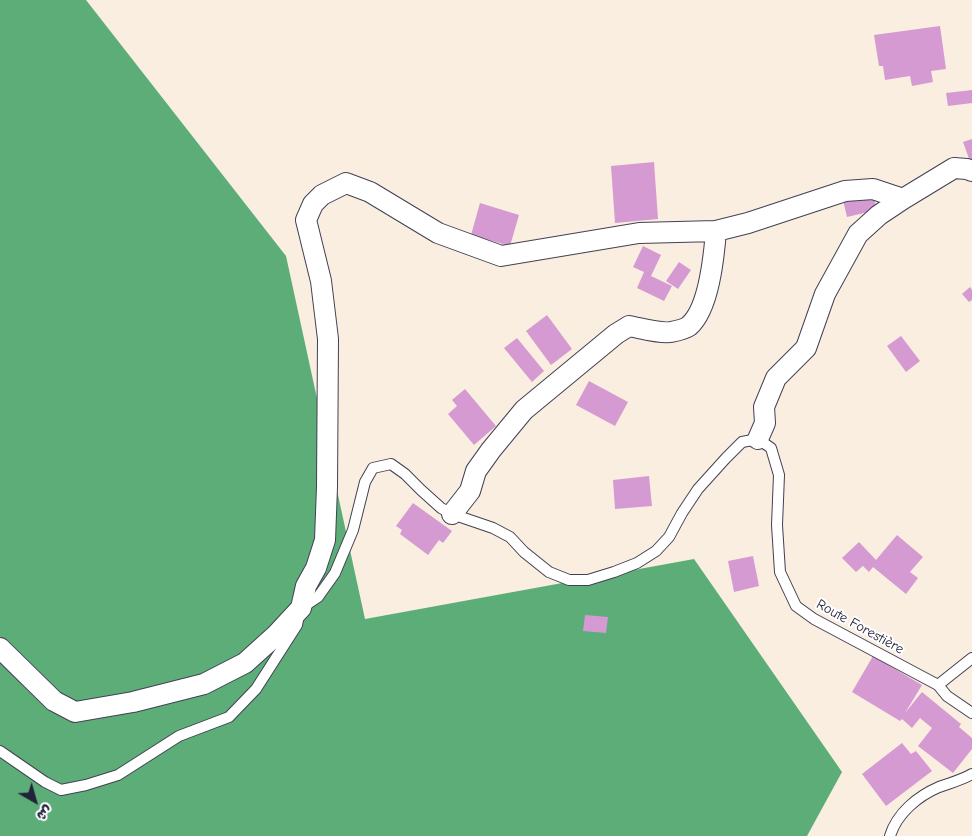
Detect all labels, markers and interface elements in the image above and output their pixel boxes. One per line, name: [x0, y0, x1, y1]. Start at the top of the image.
street label: Route Forestière: [813, 596, 907, 658]
north arrow: [10, 776, 60, 826]
text: ش: [33, 802, 56, 825]

